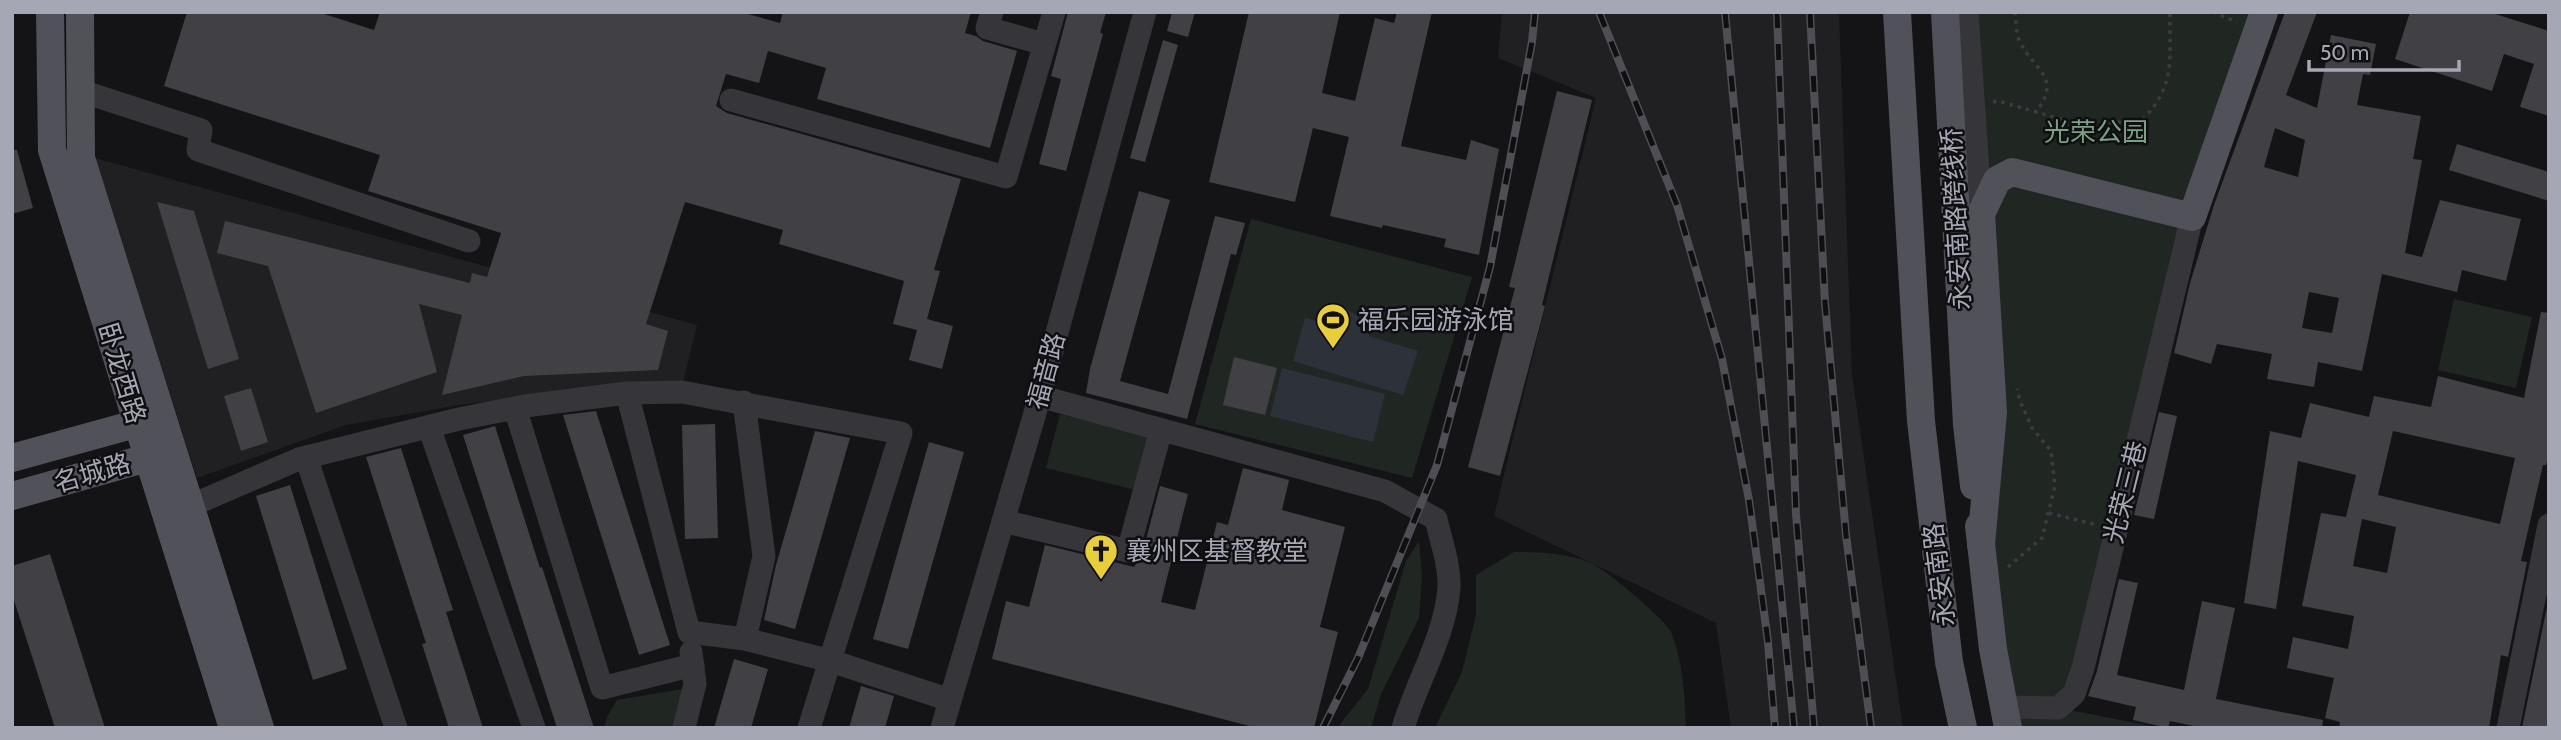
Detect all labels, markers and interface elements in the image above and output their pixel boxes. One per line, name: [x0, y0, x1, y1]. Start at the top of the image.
scale bar: [2309, 28, 2460, 72]
text: 50 m: [2320, 40, 2369, 65]
park label: 光荣公园: [2044, 116, 2148, 148]
street label: 永安南路跨线桥: [1935, 127, 1977, 311]
sports icon: 福乐园游泳馆: [1314, 301, 1352, 350]
place label: 福乐园游泳馆: [1358, 304, 1514, 336]
street label: 卧龙西路: [91, 319, 153, 427]
street label: 福音路: [1020, 329, 1072, 413]
street label: 光荣三巷: [2097, 438, 2153, 546]
street label: 名城路: [50, 447, 134, 499]
street label: 永安南路: [1917, 521, 1961, 629]
church icon: 襄州区基督教堂: [1082, 532, 1120, 581]
place label: 襄州区基督教堂: [1126, 535, 1308, 567]

